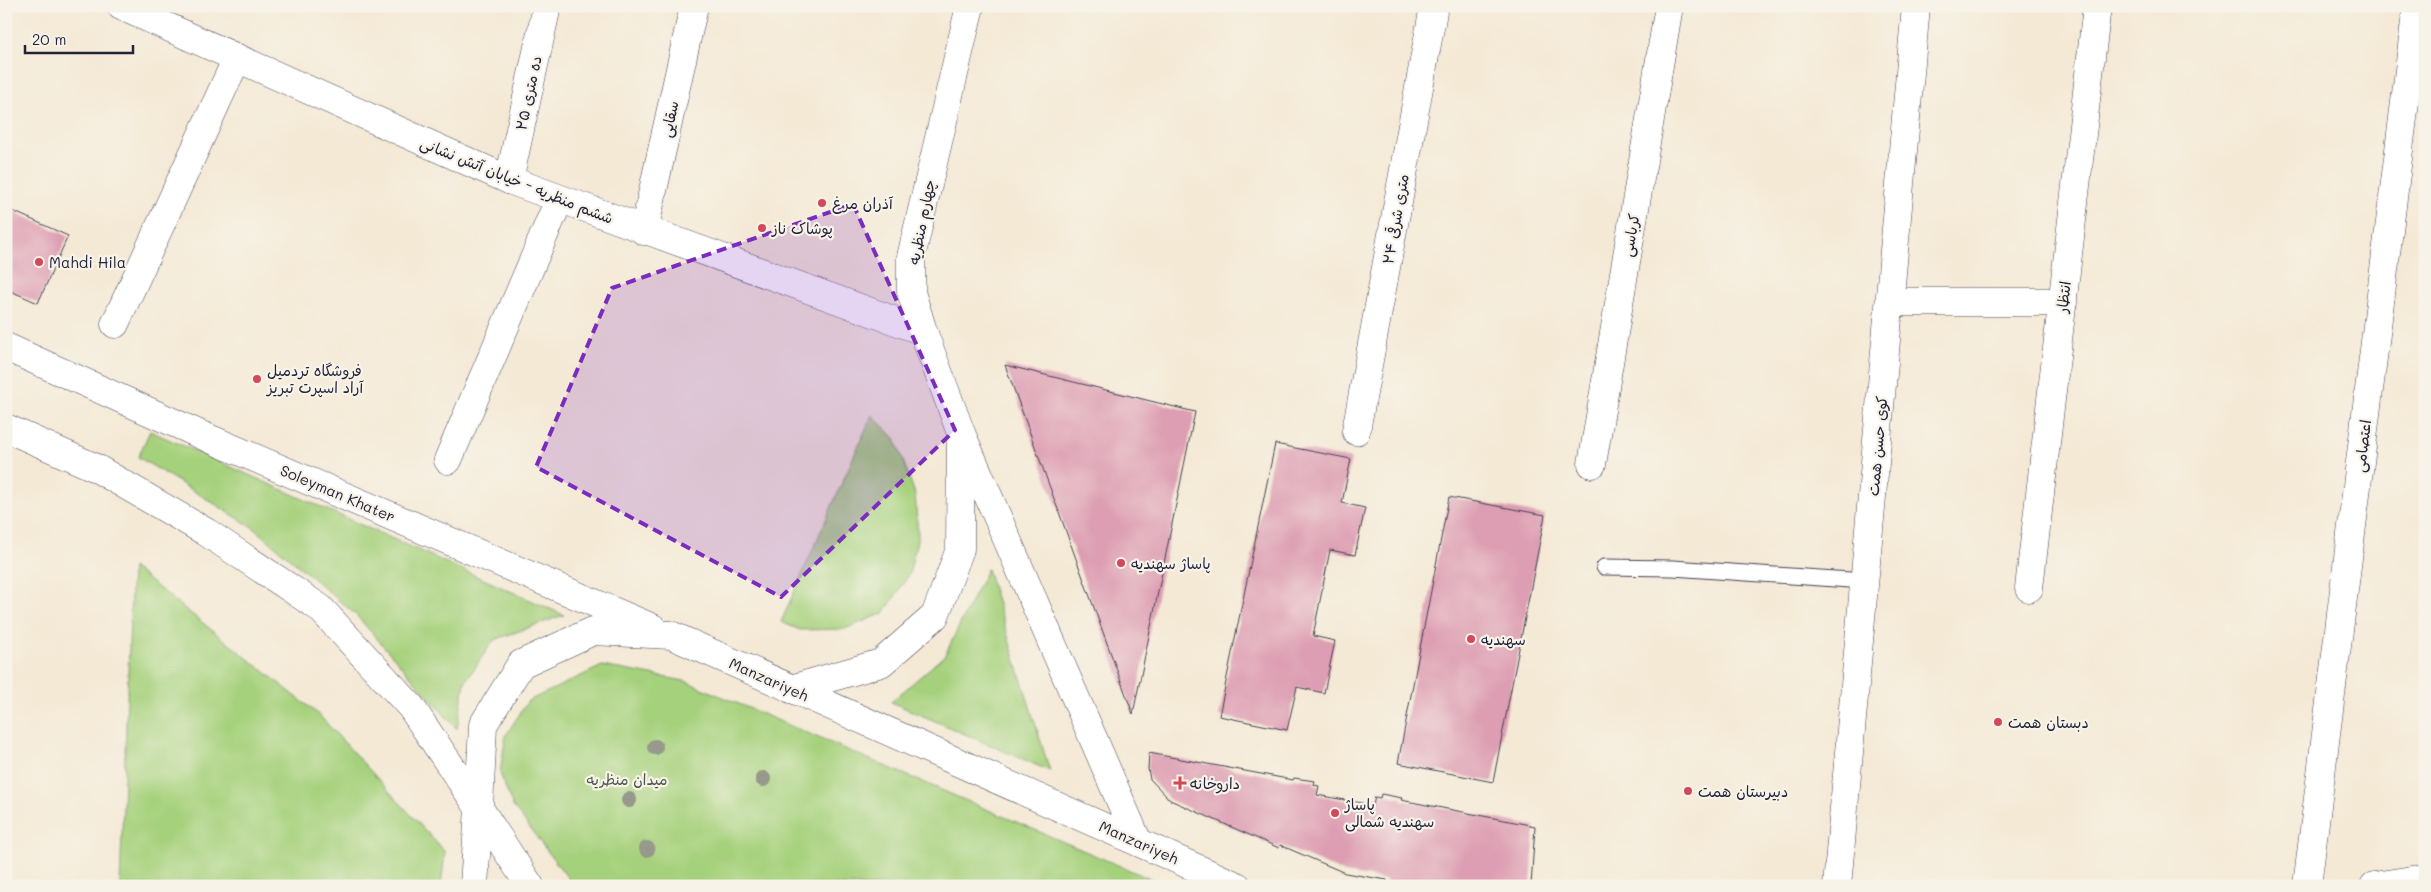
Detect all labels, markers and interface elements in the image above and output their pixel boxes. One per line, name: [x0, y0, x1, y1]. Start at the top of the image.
scale bar: [25, 22, 132, 54]
text: 20 m: [32, 29, 66, 49]
street label: ده متری ۲۵: [510, 54, 546, 132]
street label: سقایی: [655, 99, 684, 139]
street label: ششم منظریه - خیابان آتش نشانی: [416, 132, 616, 231]
street label: ۲۴ متری شرقی: [1377, 172, 1413, 266]
street label: چهارم منظریه: [903, 178, 941, 267]
place label: آذران مرغ: [832, 193, 894, 214]
marker: آذران مرغ: [816, 197, 828, 209]
street label: کرباسی: [1616, 212, 1645, 258]
place label: پوشاک ناز: [771, 218, 833, 239]
marker: پوشاک ناز: [756, 222, 768, 234]
place label: Mahdi Hila: [49, 252, 126, 272]
marker: Mahdi Hila: [33, 256, 45, 268]
street label: انتظار: [2051, 280, 2075, 315]
place label: فروشگاه تردمیل آراد اسپرت تبریز: [265, 360, 364, 398]
marker: فروشگاه تردمیل آراد اسپرت تبریز: [251, 373, 263, 385]
street label: کوی حسن همت: [1863, 395, 1891, 497]
street label: اعتصامی: [2349, 419, 2376, 474]
street label: Soleyman Khater: [277, 460, 399, 526]
place label: پاساژ سهندیه: [1131, 553, 1211, 574]
marker: پاساژ سهندیه: [1115, 557, 1127, 569]
place label: سهندیه: [1481, 629, 1526, 649]
marker: سهندیه: [1465, 633, 1477, 645]
street label: Manzariyeh: [726, 653, 812, 705]
place label: دبستان همت: [2008, 712, 2089, 732]
marker: دبستان همت: [1992, 716, 2004, 728]
park label: میدان منظریه: [587, 769, 667, 789]
place label: داروخانه: [1190, 773, 1240, 794]
marker: داروخانه: [1174, 777, 1186, 789]
place label: دبیرستان همت: [1698, 781, 1788, 801]
marker: دبیرستان همت: [1682, 785, 1694, 797]
place label: پاساژ سهندیه شمالی: [1344, 794, 1434, 832]
marker: پاساژ سهندیه شمالی: [1329, 807, 1341, 819]
street label: Manzariyeh: [1096, 816, 1182, 868]

